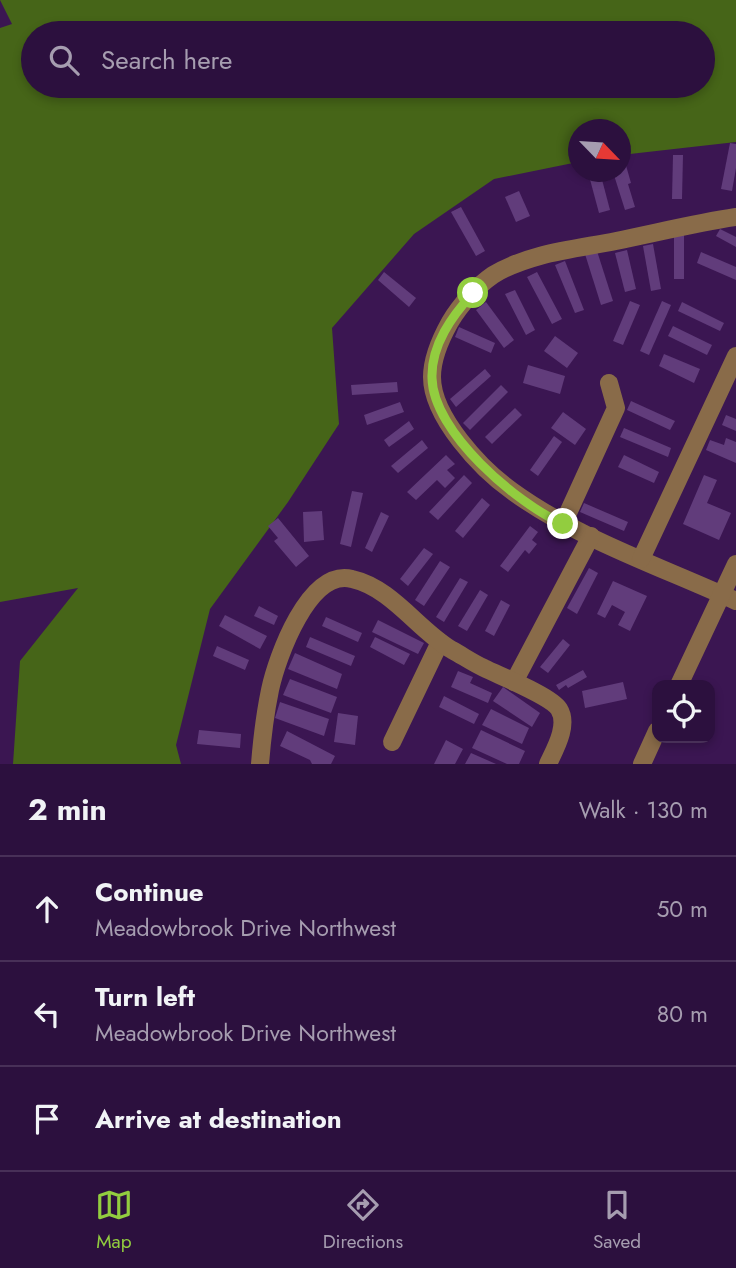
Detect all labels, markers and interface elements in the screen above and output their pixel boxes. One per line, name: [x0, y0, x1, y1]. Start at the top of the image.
search box: [21, 21, 715, 98]
icon: search: [45, 41, 83, 79]
text: Search here: [101, 41, 233, 79]
north arrow: [568, 119, 631, 182]
route start: [457, 277, 488, 308]
route end: [547, 508, 578, 539]
map controls: [652, 680, 715, 743]
button: locate: [652, 680, 715, 743]
text: 2 min: [28, 788, 107, 831]
text: Walk · 130 m: [579, 793, 708, 827]
text: Continue: [95, 873, 204, 911]
icon: ahead: [28, 890, 66, 928]
text: 50 m: [656, 892, 708, 926]
text: Meadowbrook Drive Northwest: [95, 911, 396, 945]
text: Turn left: [95, 978, 195, 1016]
icon: left: [28, 995, 66, 1033]
text: 80 m: [657, 997, 708, 1031]
text: Meadowbrook Drive Northwest: [95, 1016, 396, 1050]
icon: arrive: [28, 1100, 66, 1138]
text: Arrive at destination: [95, 1100, 342, 1138]
tab: Map: [95, 1186, 133, 1255]
tab: Directions: [323, 1186, 403, 1255]
tab: Saved: [593, 1186, 641, 1255]

